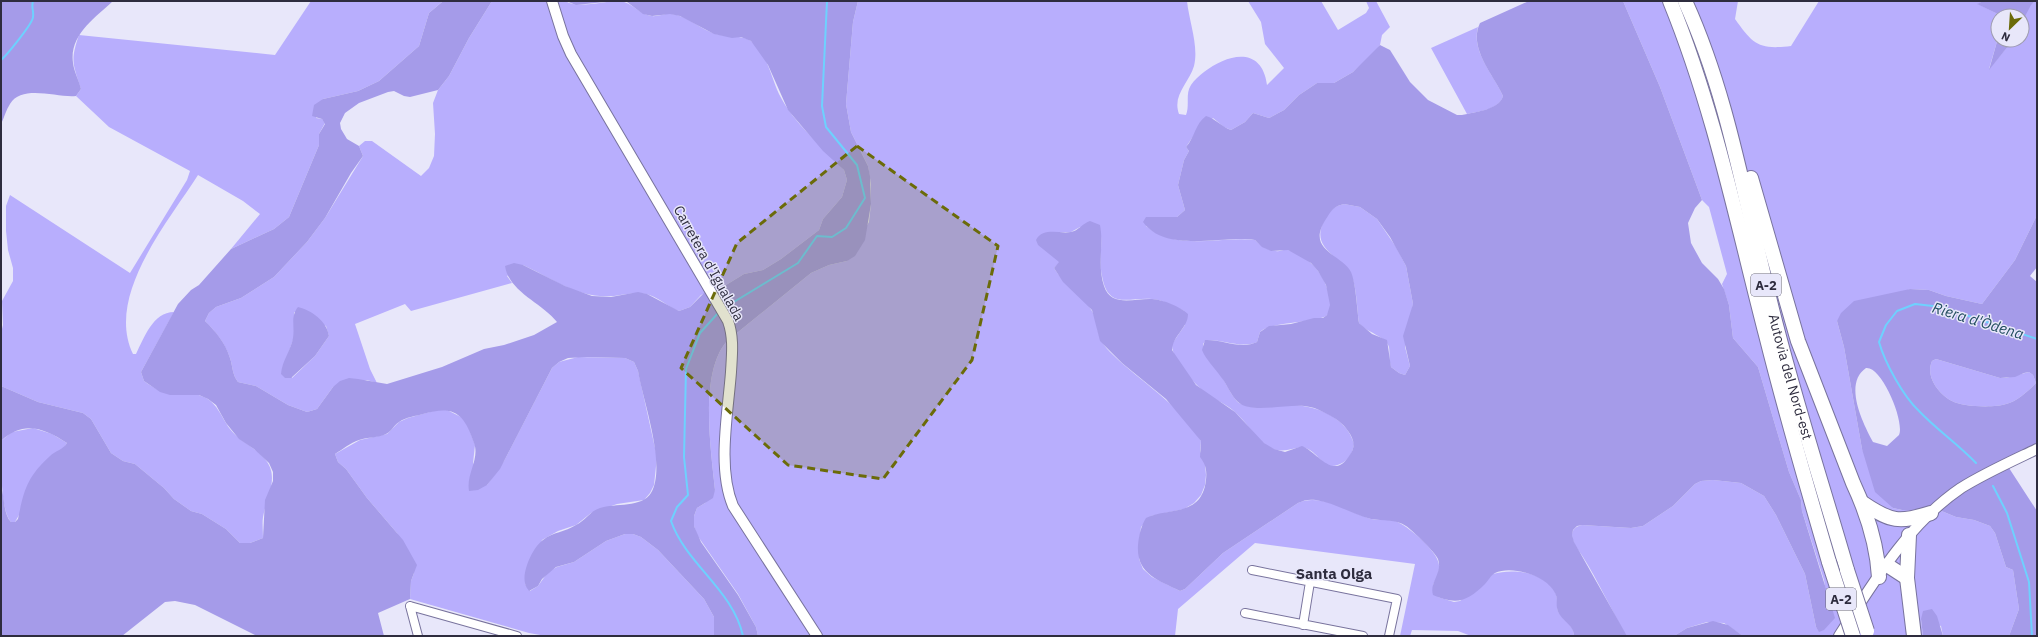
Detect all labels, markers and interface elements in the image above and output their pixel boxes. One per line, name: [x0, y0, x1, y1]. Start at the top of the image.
north arrow: [1990, 8, 2030, 48]
text: N: [1999, 29, 2012, 45]
street label: Carretera d'Igualada: [670, 202, 748, 324]
road number: A-2: [1751, 274, 1781, 296]
water label: Riera d'Òdena: [1930, 298, 2026, 344]
street label: Autovia del Nord-est: [1765, 312, 1817, 442]
district label: Santa Olga: [1296, 564, 1373, 583]
road number: A-2: [1826, 588, 1856, 610]

